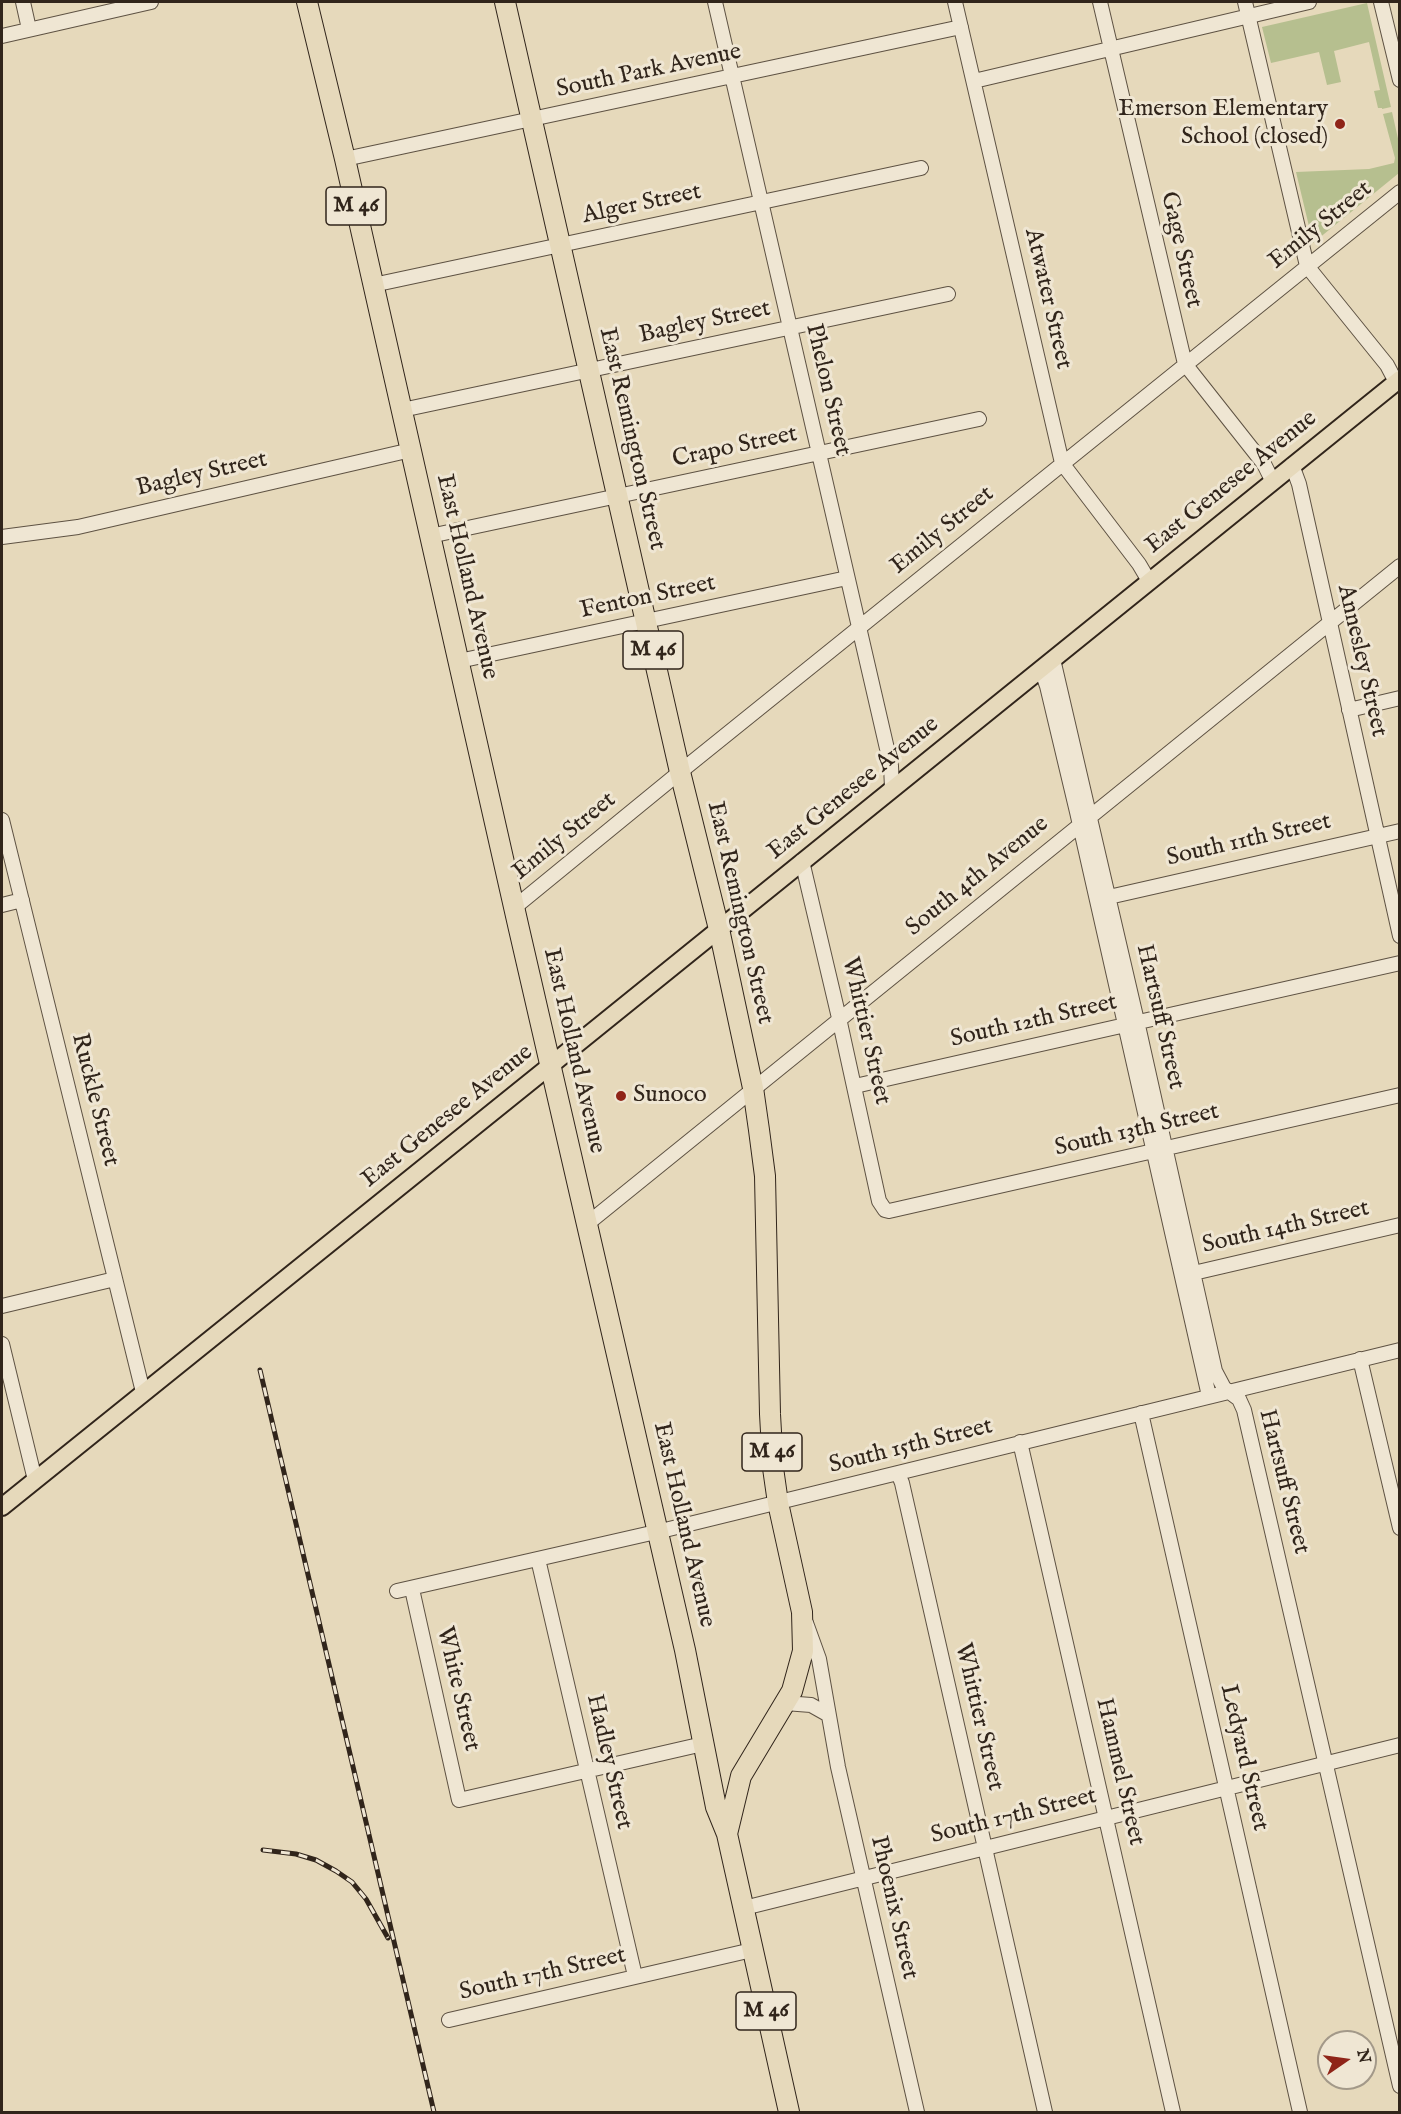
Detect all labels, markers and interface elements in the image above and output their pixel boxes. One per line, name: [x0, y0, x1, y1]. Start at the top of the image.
street label: South Park Avenue: [554, 38, 744, 106]
place label: Emerson Elementary School (closed): [1118, 96, 1328, 152]
marker: Emerson Elementary School (closed): [1333, 117, 1347, 131]
street label: Emily Street: [1264, 176, 1378, 276]
street label: Alger Street: [580, 178, 704, 232]
road number: M 46: [326, 187, 386, 225]
street label: Gage Street: [1153, 189, 1207, 311]
street label: Atwater Street: [1017, 226, 1077, 372]
street label: Bagley Street: [637, 295, 773, 351]
street label: Phelon Street: [798, 321, 856, 459]
street label: East Remington Street: [591, 325, 671, 553]
street label: East Genesee Avenue: [1141, 405, 1323, 561]
street label: Crapo Street: [670, 421, 800, 475]
street label: Bagley Street: [134, 446, 270, 504]
street label: East Holland Avenue: [428, 472, 504, 682]
street label: Emily Street: [886, 481, 1000, 581]
street label: Fenton Street: [578, 570, 718, 626]
street label: Annesley Street: [1329, 582, 1393, 740]
road number: M 46: [623, 631, 683, 669]
street label: East Genesee Avenue: [763, 711, 945, 867]
street label: Emily Street: [508, 787, 622, 887]
street label: East Remington Street: [699, 799, 779, 1027]
street label: South 11th Street: [1164, 808, 1334, 874]
street label: South 4th Avenue: [901, 811, 1055, 943]
street label: Hartsuff Street: [1128, 942, 1190, 1092]
street label: East Holland Avenue: [535, 946, 611, 1156]
street label: Whittier Street: [834, 954, 896, 1108]
street label: South 12th Street: [948, 989, 1120, 1055]
street label: Ruckle Street: [64, 1031, 124, 1169]
street label: East Genesee Avenue: [357, 1039, 539, 1195]
place label: Sunoco: [633, 1082, 707, 1110]
marker: Sunoco: [614, 1089, 628, 1103]
street label: South 13th Street: [1052, 1098, 1222, 1164]
street label: South 14th Street: [1200, 1195, 1372, 1261]
street label: Hartsuff Street: [1251, 1407, 1315, 1557]
street label: South 15th Street: [826, 1413, 996, 1481]
street label: East Holland Avenue: [645, 1420, 721, 1630]
road number: M 46: [742, 1433, 802, 1471]
street label: White Street: [429, 1624, 485, 1754]
street label: Whittier Street: [947, 1640, 1009, 1794]
street label: Ledyard Street: [1212, 1682, 1274, 1834]
street label: Hadley Street: [578, 1692, 638, 1832]
street label: Hammel Street: [1088, 1695, 1150, 1849]
street label: South 17th Street: [928, 1782, 1100, 1852]
street label: Phoenix Street: [863, 1834, 923, 1982]
street label: South 17th Street: [457, 1942, 629, 2008]
road number: M 46: [736, 1992, 796, 2030]
north arrow: [1317, 2030, 1377, 2090]
text: N: [1351, 2047, 1374, 2065]

